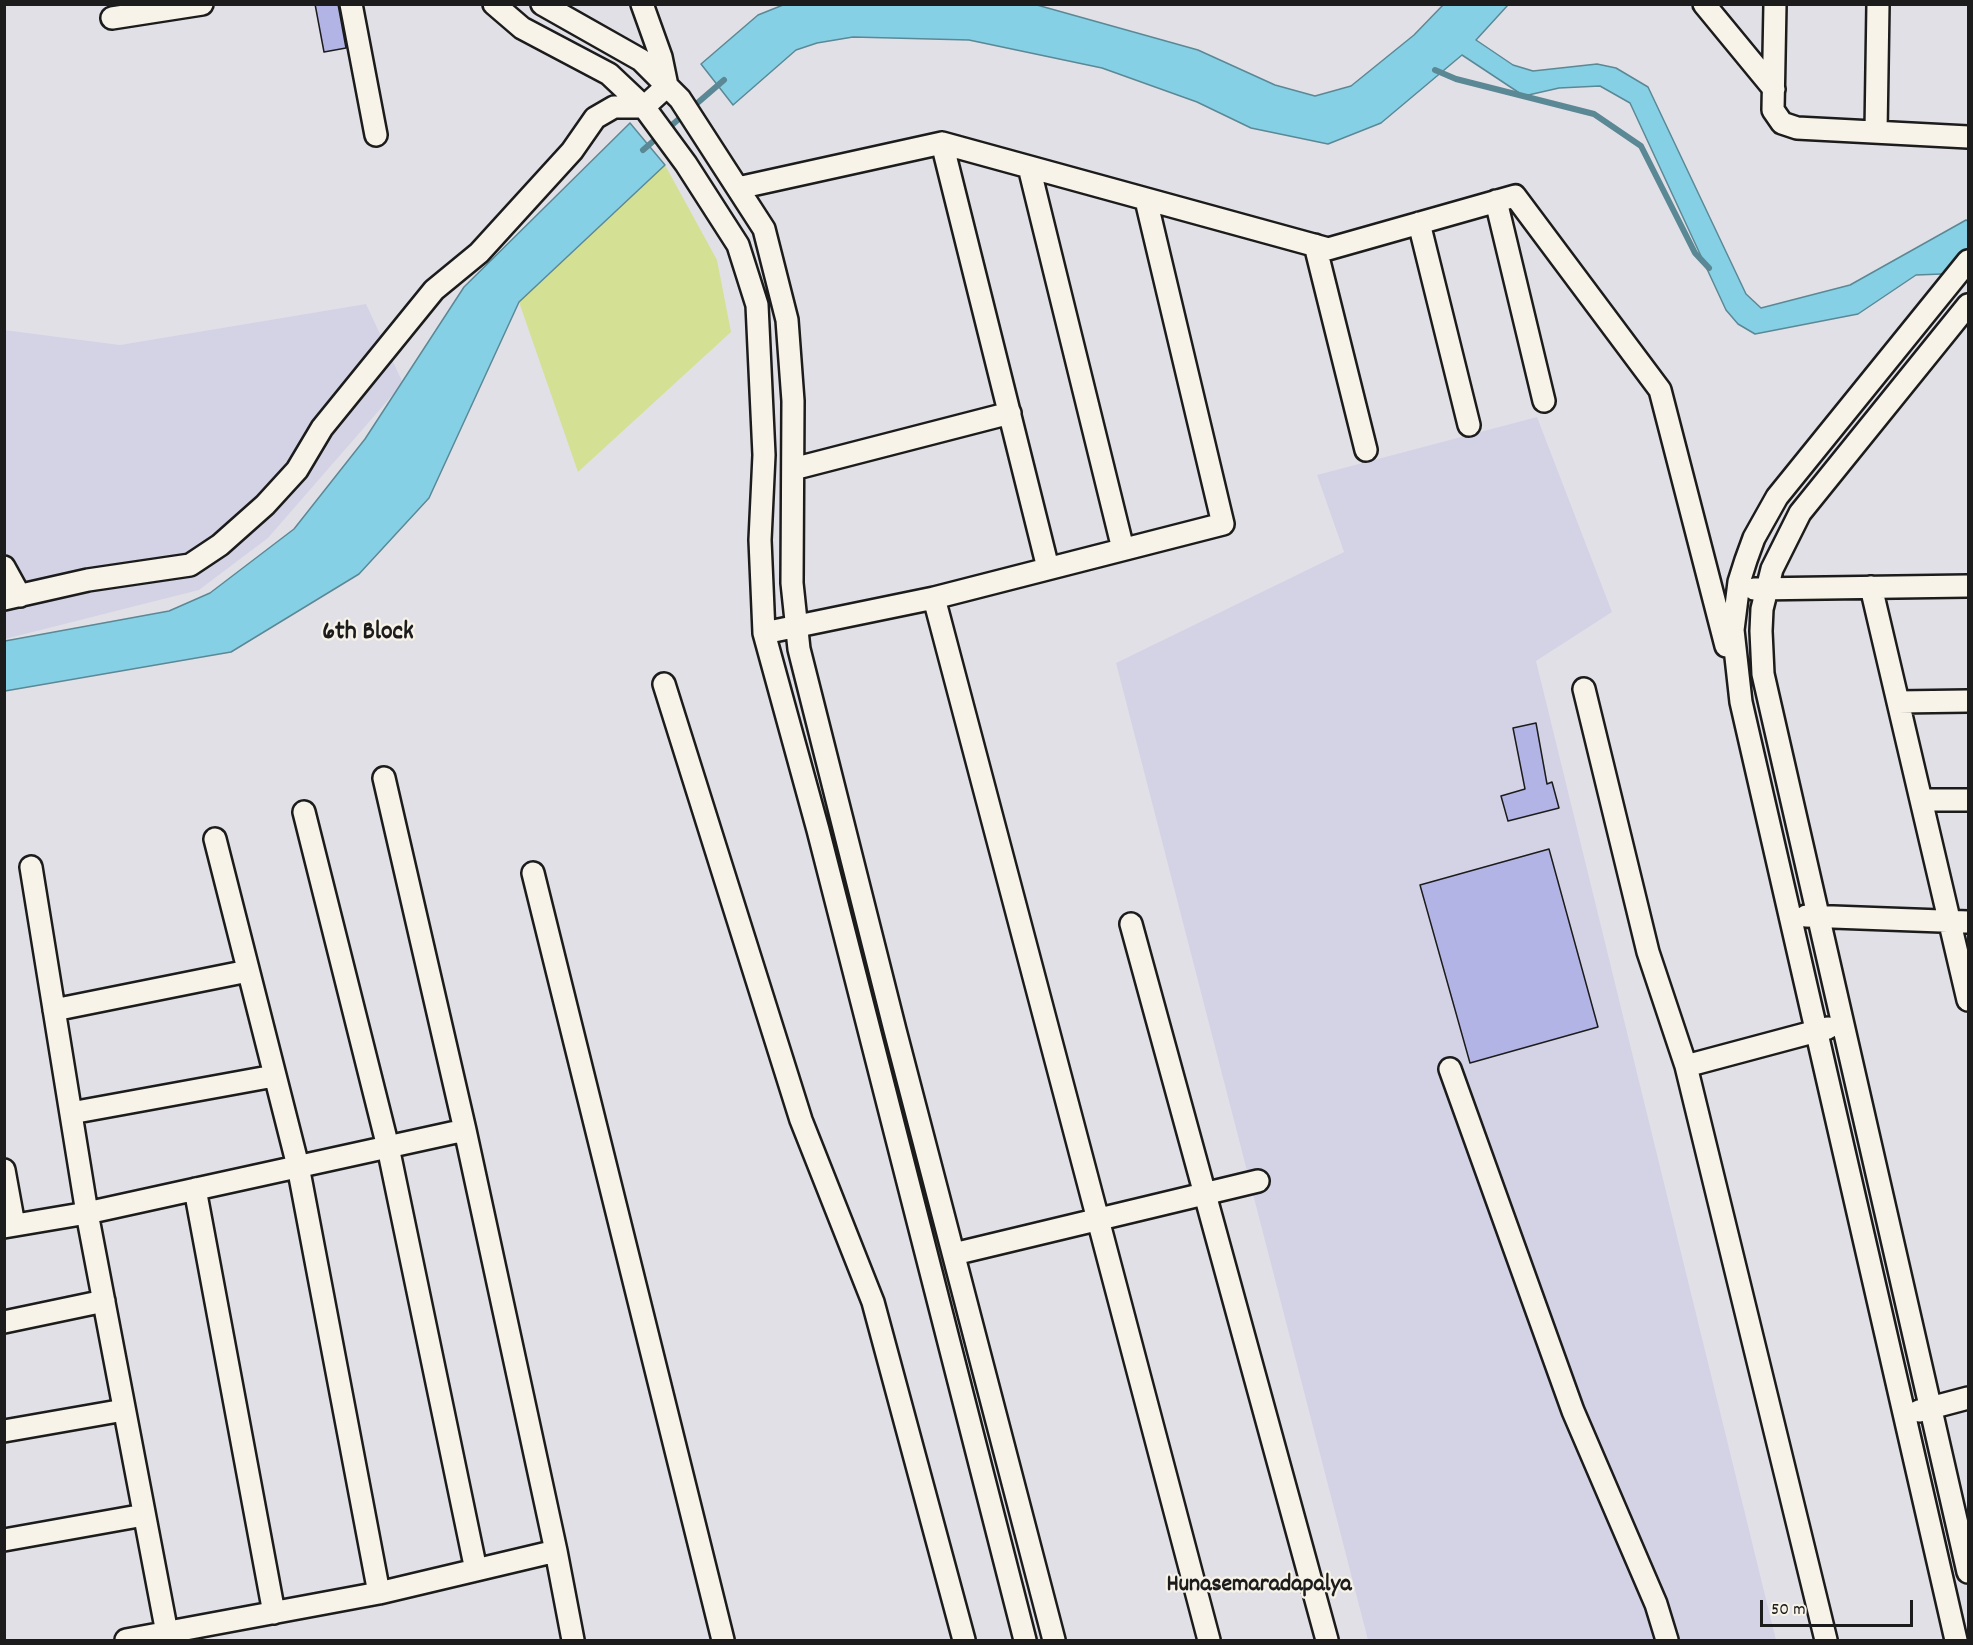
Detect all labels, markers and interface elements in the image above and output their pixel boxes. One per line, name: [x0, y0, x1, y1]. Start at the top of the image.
district label: 6th Block: [322, 618, 414, 650]
district label: Hunasemaradapalya: [1166, 1573, 1352, 1601]
scale bar: [1763, 1588, 1916, 1626]
text: 50 m: [1771, 1598, 1806, 1623]

